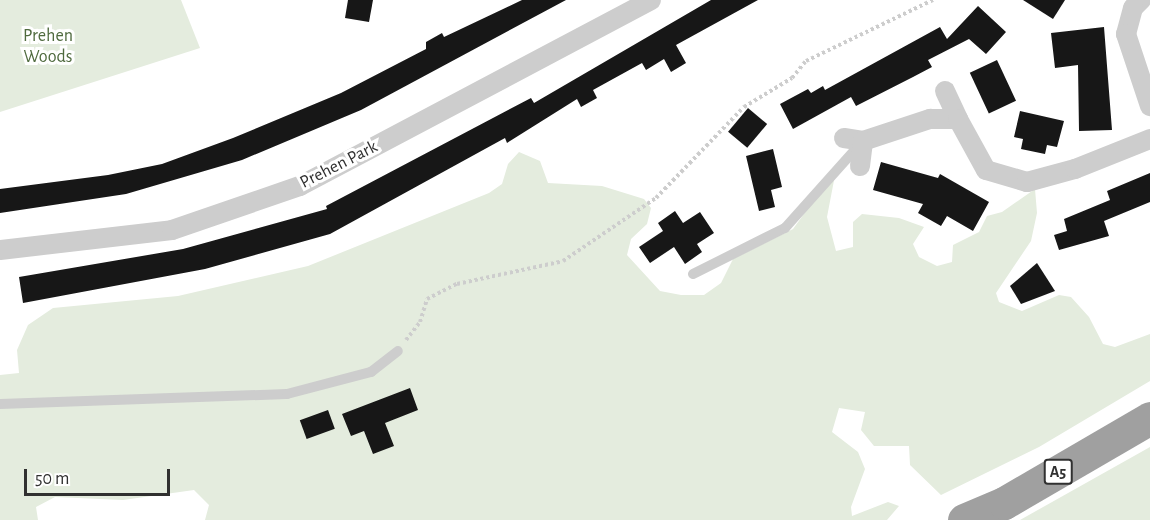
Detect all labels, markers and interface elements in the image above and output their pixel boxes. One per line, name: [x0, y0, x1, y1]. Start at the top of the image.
park label: Prehen Woods: [23, 26, 73, 68]
street label: Prehen Park: [297, 136, 381, 194]
scale bar: [27, 457, 172, 495]
road number: A5: [1043, 459, 1073, 485]
text: 50 m: [35, 470, 69, 488]

